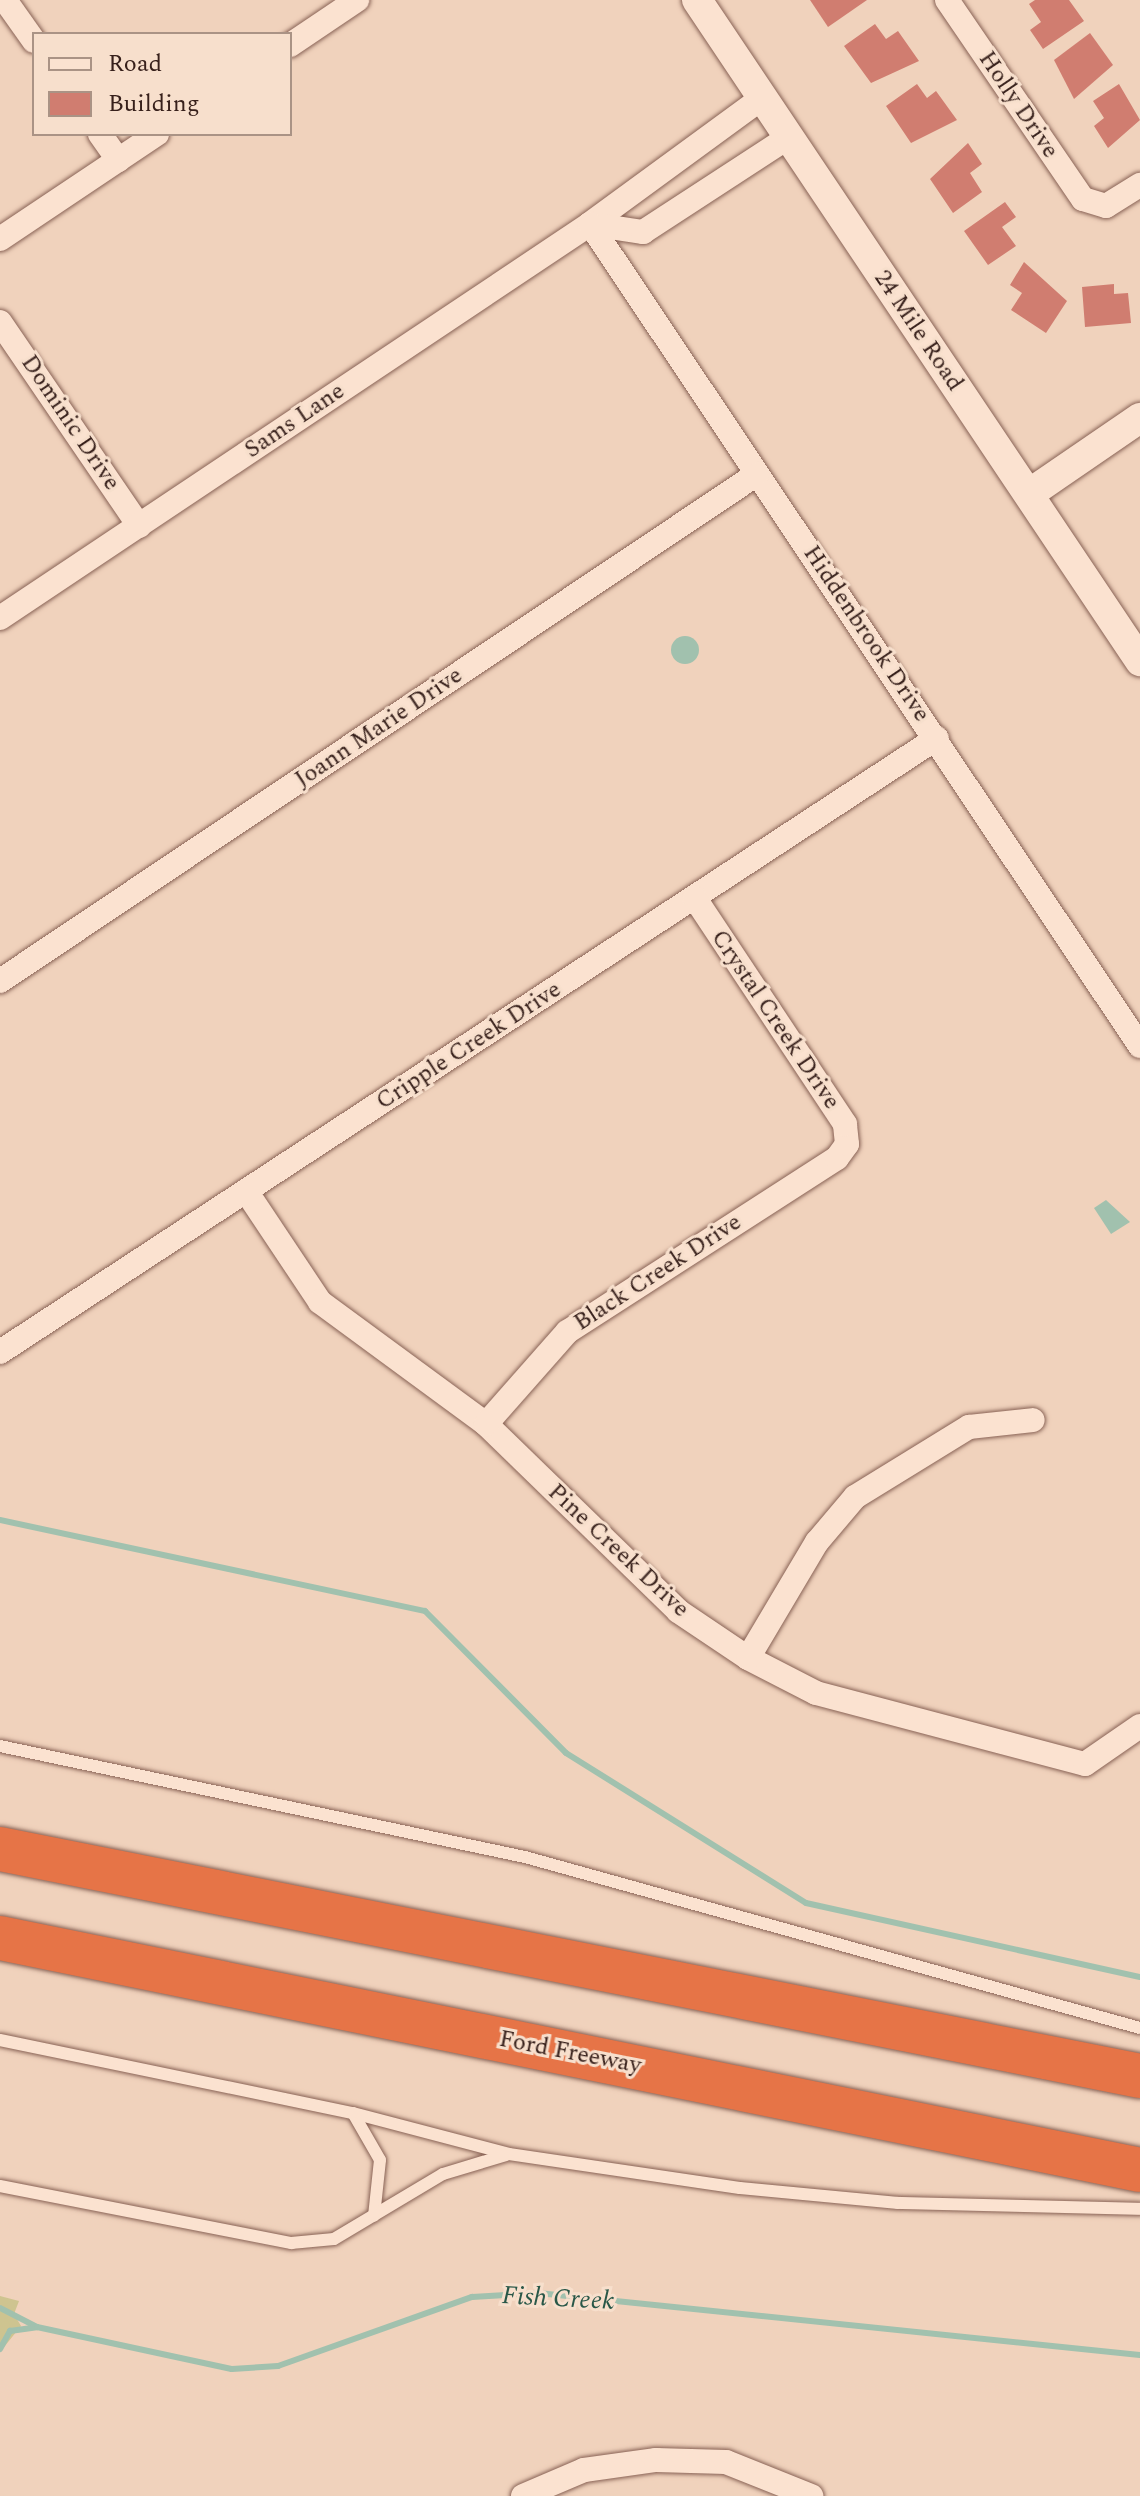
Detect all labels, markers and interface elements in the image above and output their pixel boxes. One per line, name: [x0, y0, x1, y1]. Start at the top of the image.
legend: [32, 32, 292, 136]
text: Road: [108, 46, 162, 82]
street label: Holly Drive: [972, 46, 1064, 164]
text: Building: [108, 86, 200, 122]
street label: 24 Mile Road: [867, 265, 969, 397]
street label: Dominic Drive: [14, 350, 126, 496]
street label: Sams Lane: [240, 377, 350, 465]
street label: Hiddenbrook Drive: [796, 540, 936, 728]
street label: Joann Marie Drive: [290, 661, 468, 795]
street label: Crystal Creek Drive: [704, 925, 846, 1115]
street label: Cripple Creek Drive: [371, 975, 567, 1117]
street label: Black Creek Drive: [569, 1208, 747, 1338]
street label: Pine Creek Drive: [541, 1478, 695, 1624]
street label: Ford Freeway: [497, 2025, 643, 2081]
water label: Fish Creek: [501, 2280, 615, 2318]

